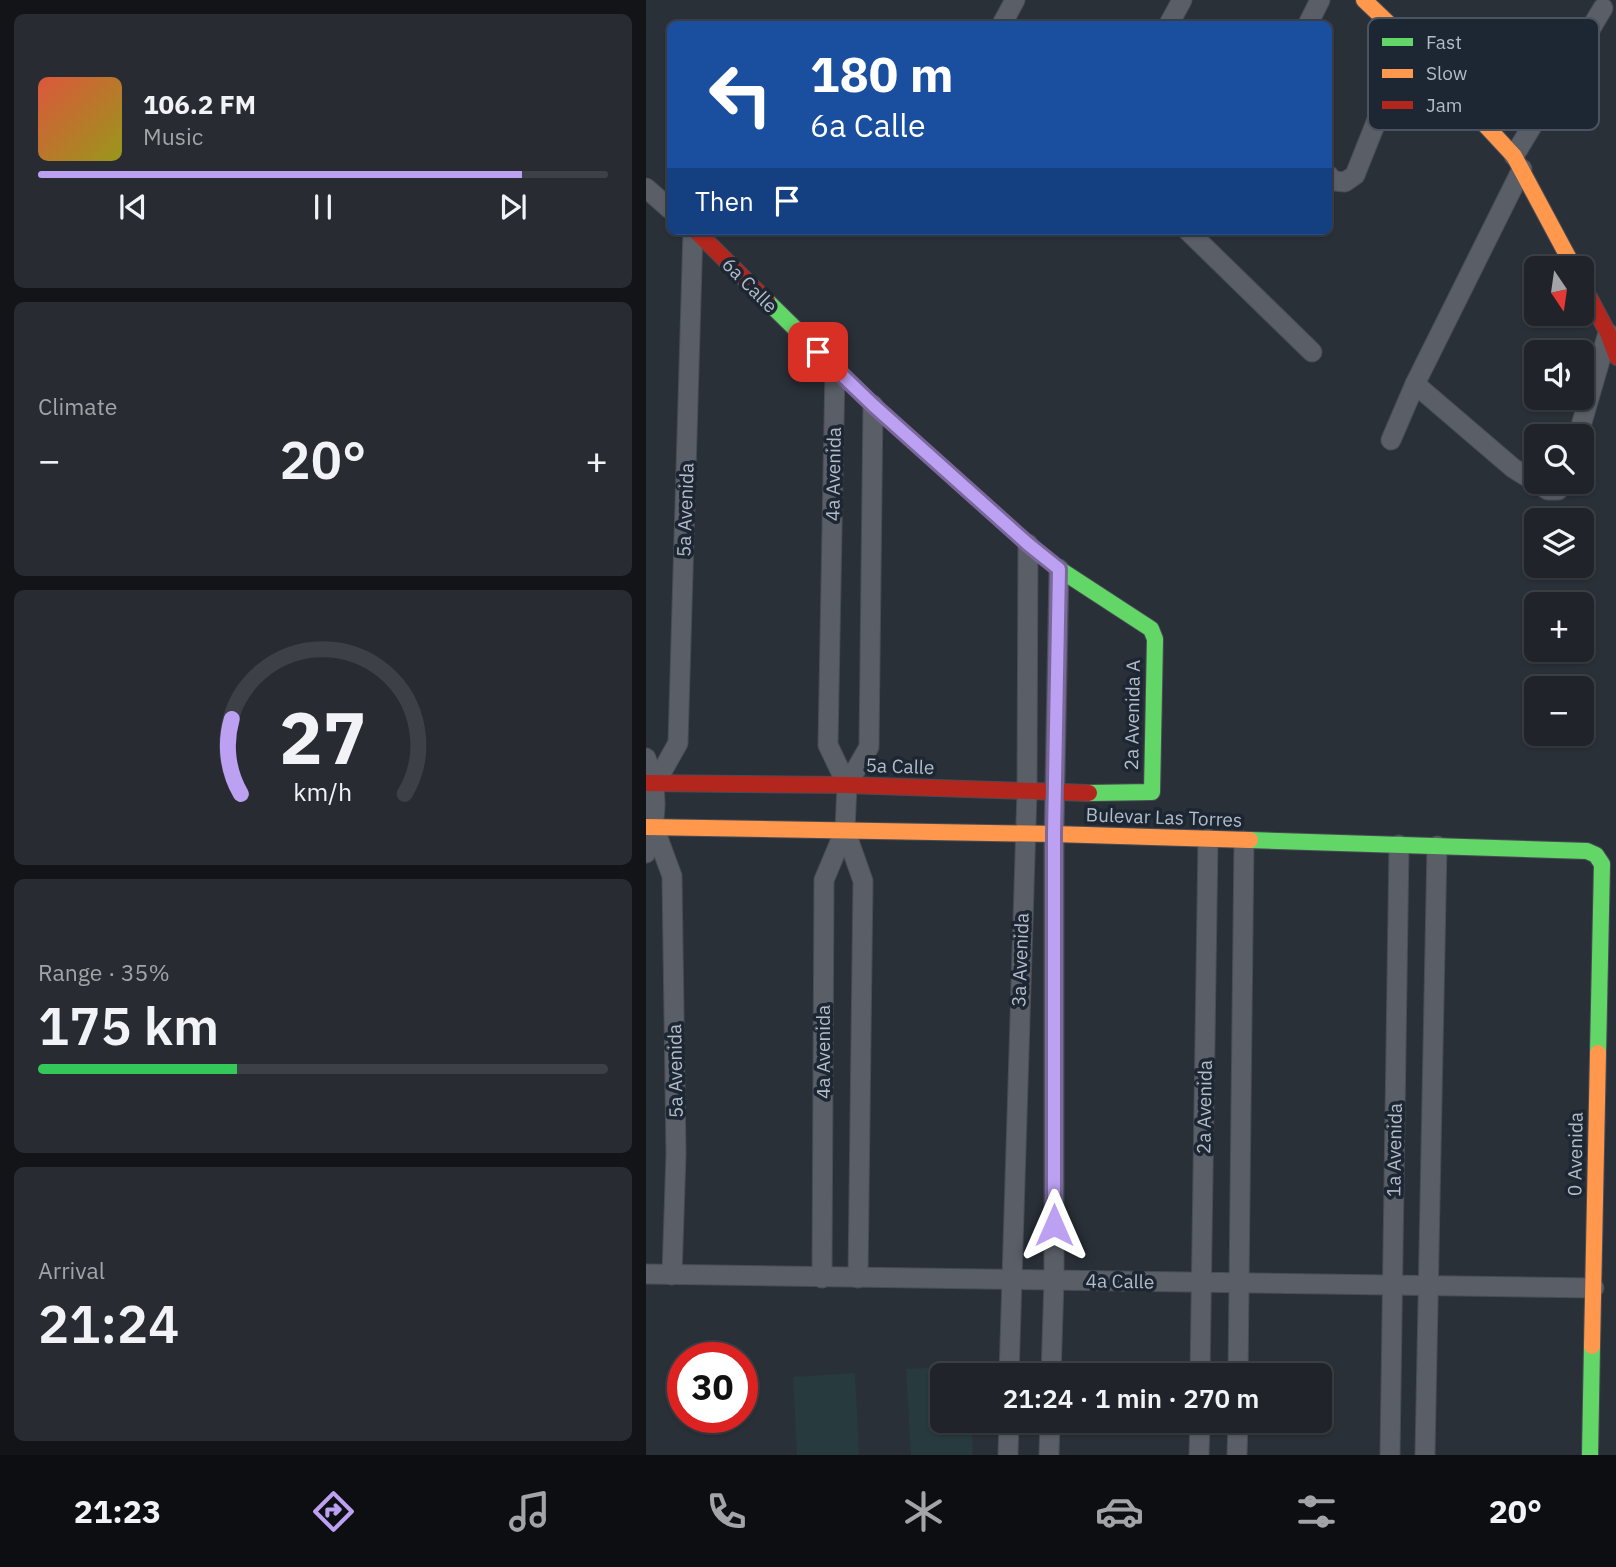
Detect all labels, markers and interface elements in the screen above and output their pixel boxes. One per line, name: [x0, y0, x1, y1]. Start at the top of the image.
legend: [1368, 18, 1599, 130]
text: Fast: [1426, 30, 1462, 54]
text: 180 m: [810, 42, 954, 105]
icon: left: [695, 49, 786, 140]
text: Slow: [1426, 61, 1467, 85]
text: 106.2 FM: [143, 87, 256, 121]
text: Jam: [1426, 93, 1462, 117]
text: 6a Calle: [810, 104, 926, 146]
text: Music: [143, 121, 203, 151]
icon: arrive: [768, 182, 806, 220]
text: Then: [695, 184, 754, 218]
icon: previous: [114, 188, 152, 226]
icon: pause: [304, 188, 342, 226]
icon: next: [494, 188, 532, 226]
street label: 6a Calle: [717, 252, 783, 318]
north arrow: [1524, 256, 1594, 326]
map controls: [1524, 256, 1594, 746]
pin: [788, 322, 848, 382]
icon: arrive: [799, 333, 837, 371]
button: sound: [1524, 340, 1594, 410]
text: Climate: [38, 391, 117, 421]
button: search: [1524, 424, 1594, 494]
text: 20°: [280, 426, 366, 493]
street label: 4a Avenida: [820, 427, 846, 521]
text: −: [38, 435, 61, 484]
text: +: [585, 435, 608, 484]
street label: 5a Avenida: [671, 463, 699, 557]
button: layers: [1524, 508, 1594, 578]
button: +: [1524, 592, 1594, 662]
street label: 2a Avenida A: [1119, 659, 1145, 771]
button: −: [1524, 676, 1594, 746]
text: 27: [279, 689, 367, 784]
street label: 5a Calle: [865, 753, 935, 779]
text: km/h: [294, 774, 352, 807]
street label: Bulevar Las Torres: [1085, 802, 1243, 832]
street label: 3a Avenida: [1006, 913, 1034, 1007]
text: Range · 35%: [38, 957, 170, 987]
text: 175 km: [38, 992, 219, 1059]
street label: 4a Avenida: [811, 1005, 835, 1099]
street label: 5a Avenida: [662, 1024, 688, 1118]
street label: 2a Avenida: [1191, 1060, 1217, 1154]
street label: 1a Avenida: [1381, 1103, 1407, 1197]
street label: 0 Avenida: [1562, 1112, 1588, 1196]
position arrow: [1017, 1188, 1091, 1262]
text: Arrival: [38, 1255, 105, 1285]
street label: 4a Calle: [1085, 1268, 1155, 1294]
text: 21:24: [38, 1290, 179, 1357]
speed limit sign: 30: [667, 1342, 758, 1433]
text: 21:24 · 1 min · 270 m: [1003, 1381, 1259, 1415]
icon: directions: [309, 1487, 358, 1536]
icon: music: [505, 1487, 554, 1536]
icon: phone: [702, 1487, 751, 1536]
icon: climate: [899, 1487, 948, 1536]
icon: car: [1095, 1487, 1144, 1536]
icon: filters: [1292, 1487, 1341, 1536]
text: 21:23: [74, 1490, 161, 1532]
text: 20°: [1489, 1490, 1542, 1532]

